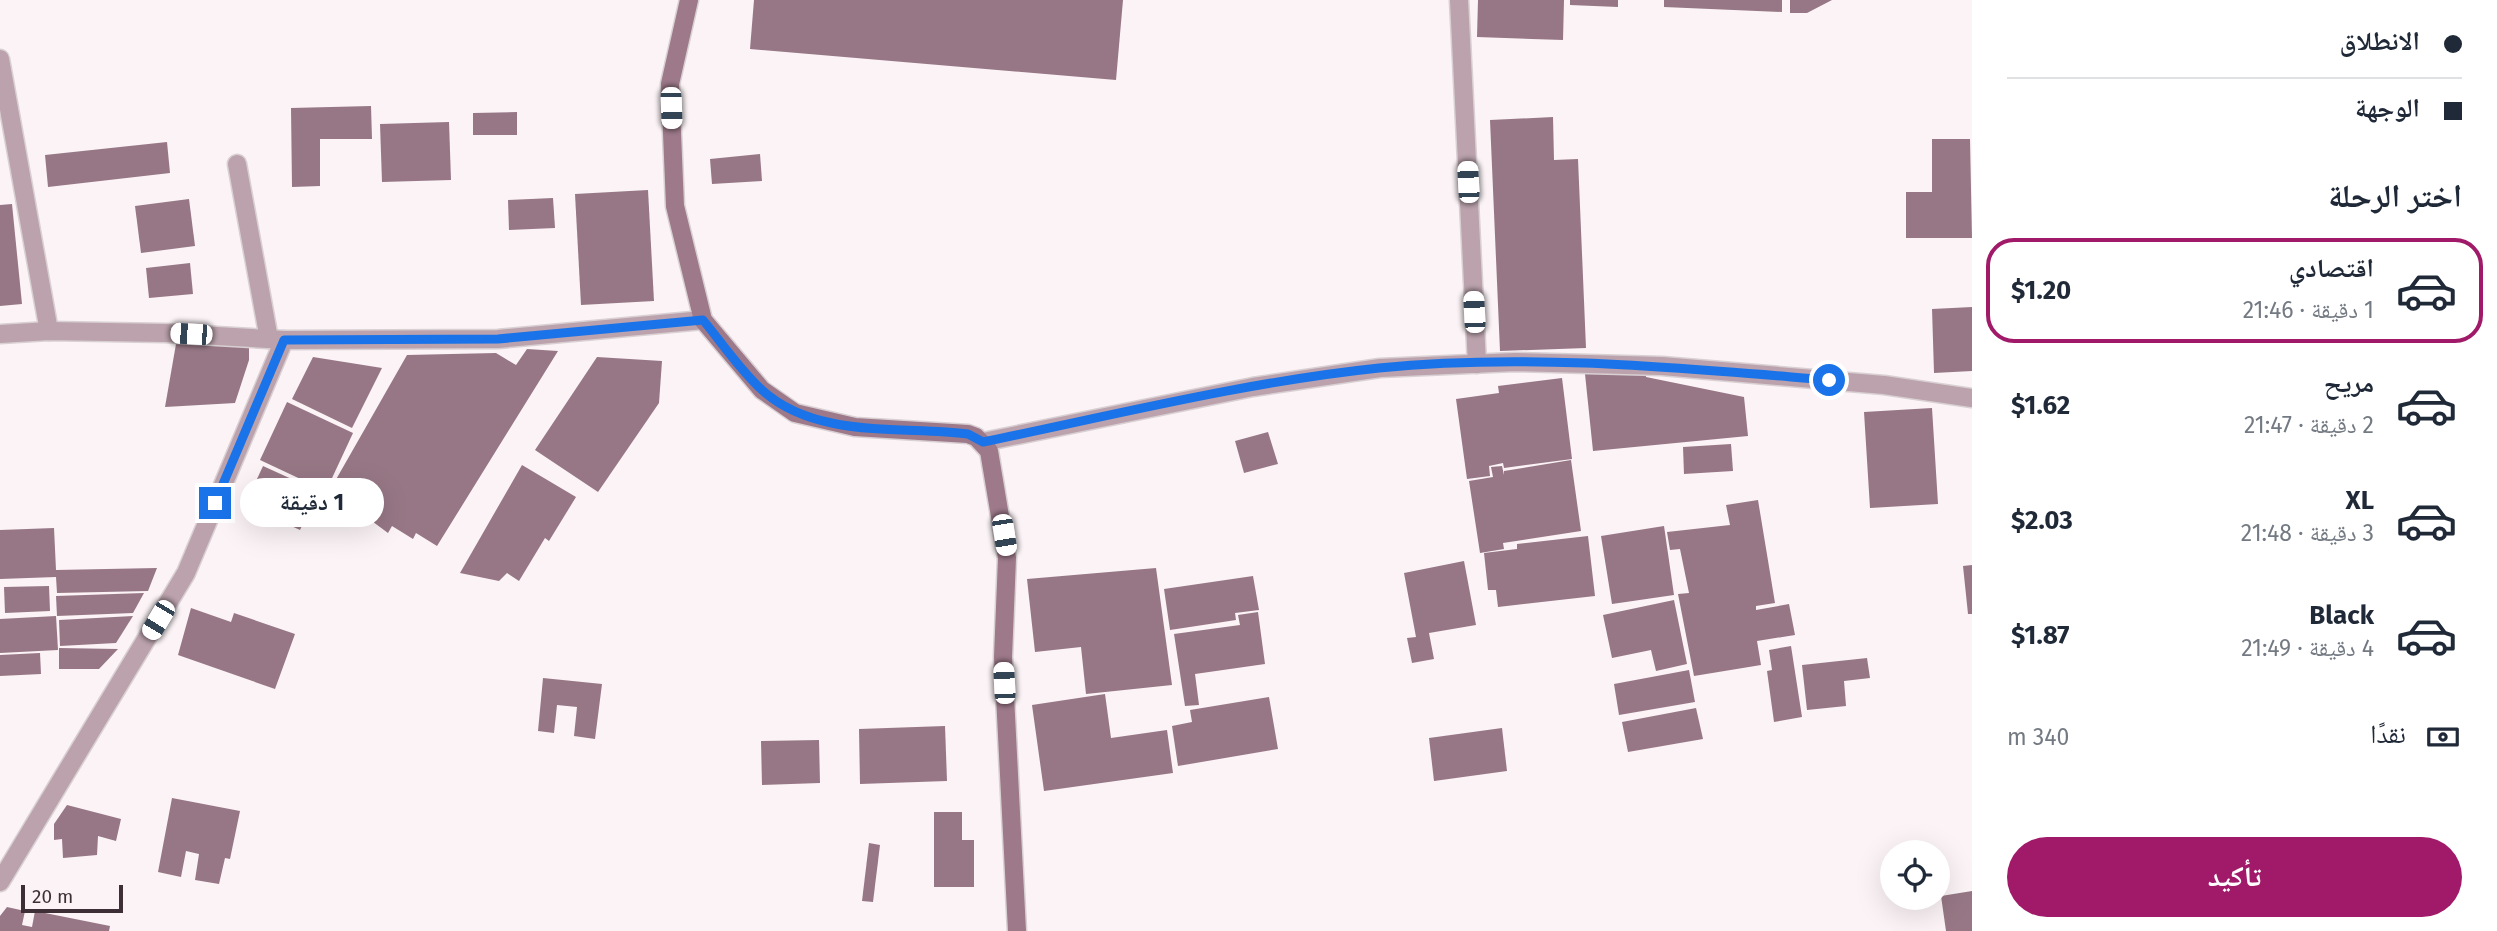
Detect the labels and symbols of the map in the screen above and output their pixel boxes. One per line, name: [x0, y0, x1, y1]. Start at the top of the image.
car: [660, 87, 683, 129]
car: [1457, 160, 1480, 204]
car: [1463, 290, 1486, 334]
car: [170, 322, 213, 346]
route start: [1813, 364, 1845, 396]
callout: 1 دقيقة: [240, 478, 383, 528]
route end: [199, 487, 231, 519]
car: [991, 513, 1018, 557]
car: [139, 597, 178, 643]
car: [993, 661, 1016, 705]
scale bar: [21, 882, 122, 914]

